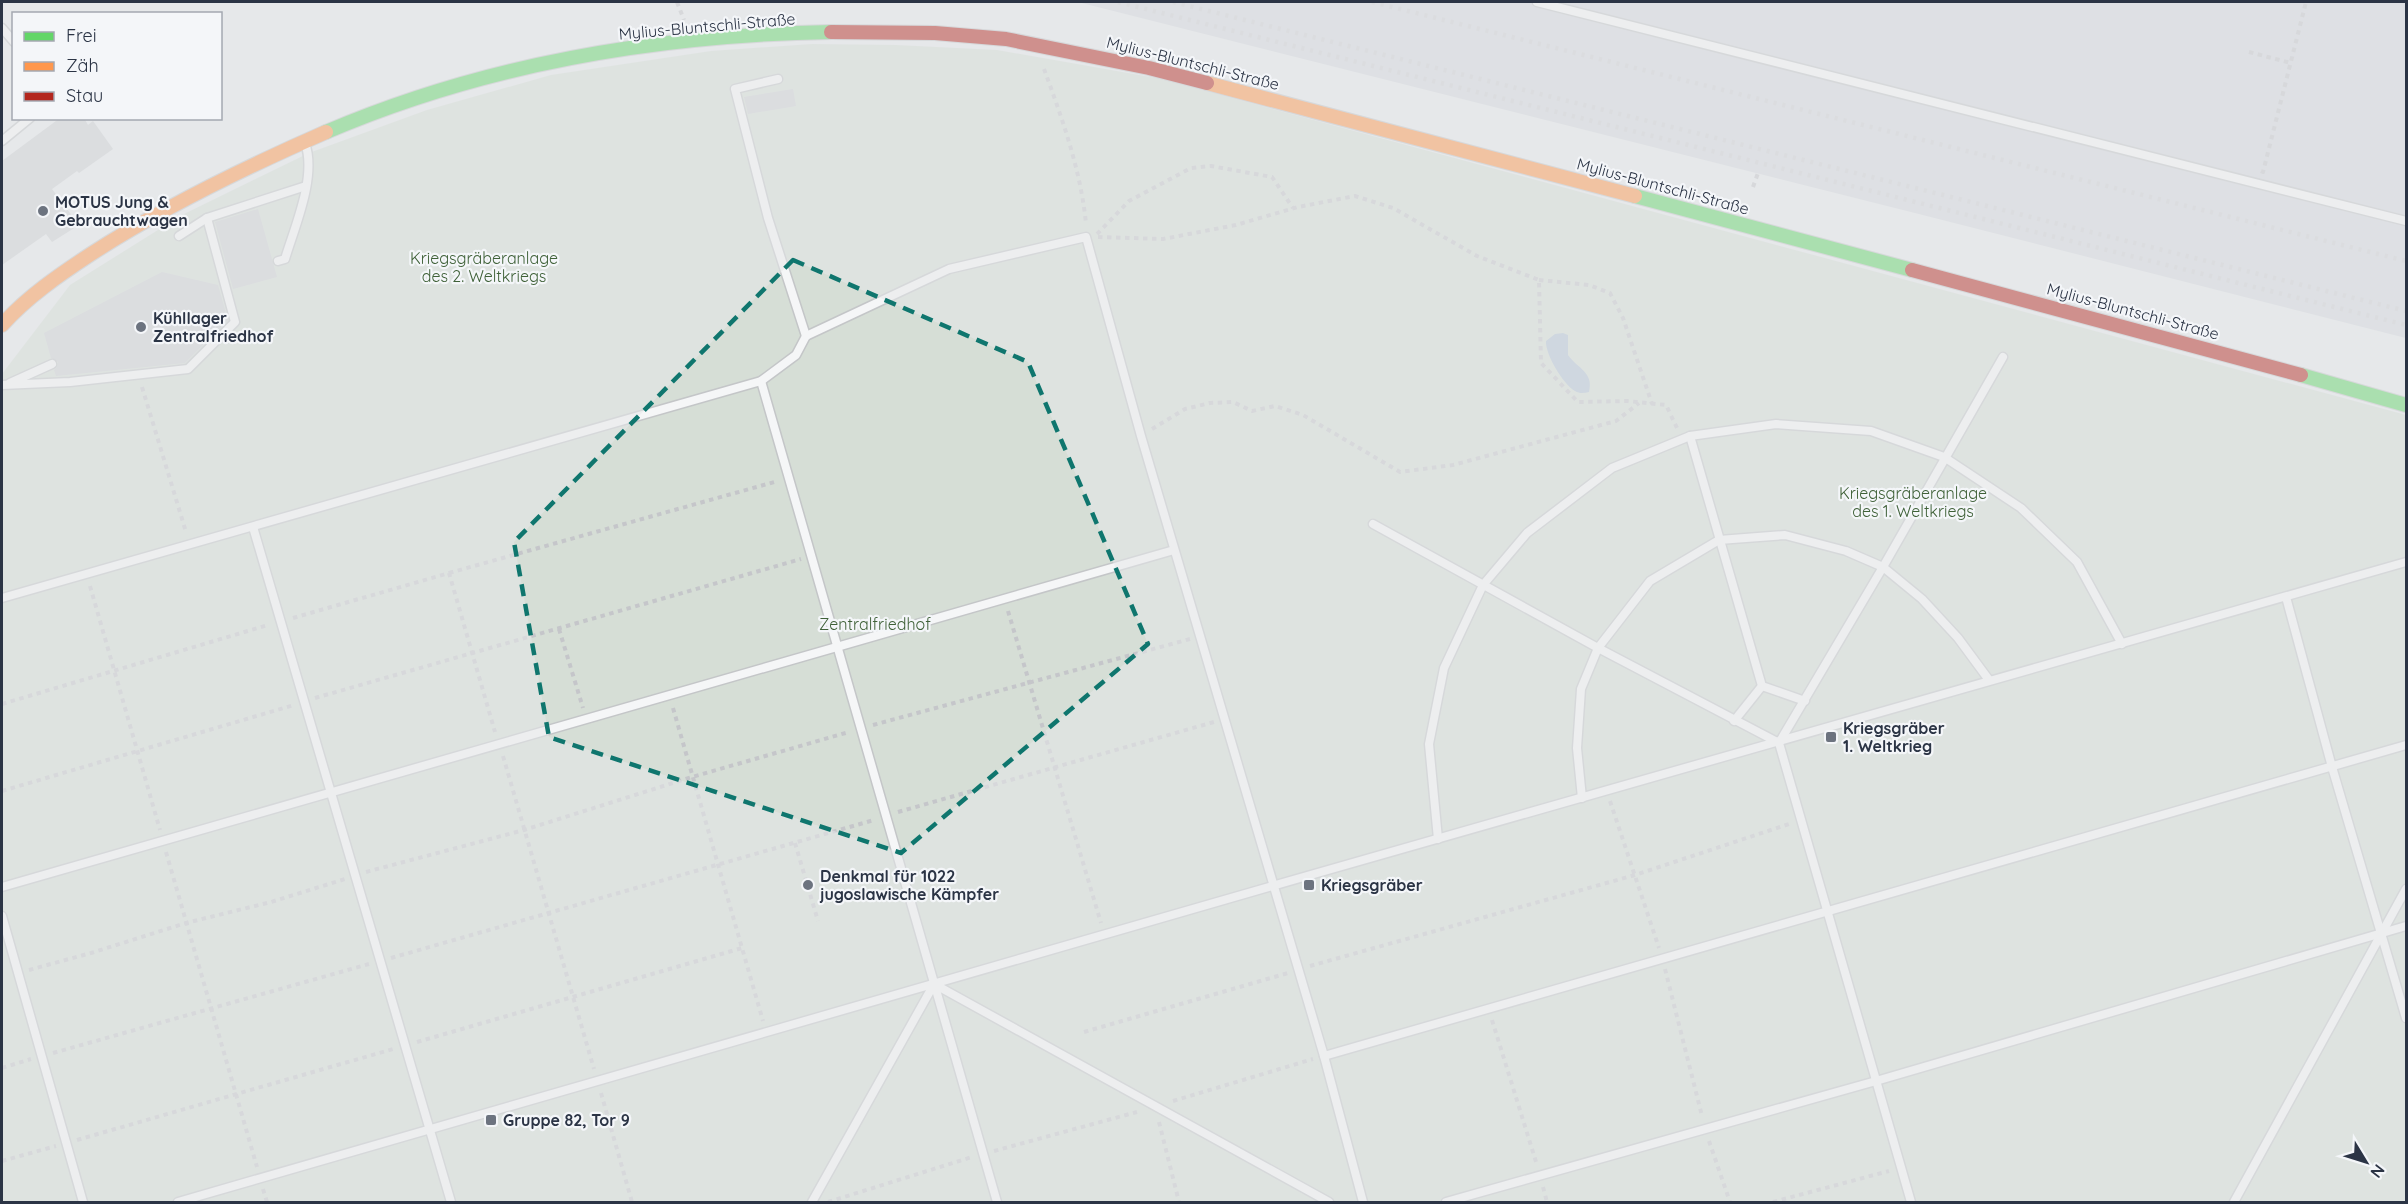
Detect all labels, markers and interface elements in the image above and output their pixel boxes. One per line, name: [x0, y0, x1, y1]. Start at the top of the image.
street label: Mylius-Bluntschli-Straße: [618, 8, 796, 44]
legend: [12, 12, 222, 120]
text: Frei: [66, 24, 97, 47]
street label: Mylius-Bluntschli-Straße: [1105, 32, 1281, 94]
text: Zäh: [66, 54, 99, 77]
text: Stau: [66, 84, 103, 107]
street label: Mylius-Bluntschli-Straße: [1575, 153, 1751, 219]
place label: MOTUS Jung & Gebrauchtwagen: [55, 192, 188, 230]
marker: MOTUS Jung & Gebrauchtwagen: [36, 204, 50, 218]
park label: Kriegsgräberanlage des 2. Weltkriegs: [410, 248, 558, 286]
street label: Mylius-Bluntschli-Straße: [2045, 278, 2221, 344]
place label: Kühllager Zentralfriedhof: [153, 308, 273, 346]
marker: Kühllager Zentralfriedhof: [134, 320, 148, 334]
park label: Kriegsgräberanlage des 1. Weltkriegs: [1839, 483, 1987, 521]
park label: Zentralfriedhof: [819, 614, 931, 634]
place label: Kriegsgräber 1. Weltkrieg: [1843, 718, 1945, 756]
marker: Kriegsgräber 1. Weltkrieg: [1824, 730, 1838, 744]
place label: Denkmal für 1022 jugoslawische Kämpfer: [819, 866, 999, 904]
place label: Kriegsgräber: [1321, 875, 1423, 895]
marker: Denkmal für 1022 jugoslawische Kämpfer: [801, 878, 815, 892]
marker: Kriegsgräber: [1302, 878, 1316, 892]
place label: Gruppe 82, Tor 9: [503, 1110, 630, 1130]
marker: Gruppe 82, Tor 9: [484, 1113, 498, 1127]
north arrow: [2336, 1132, 2396, 1192]
text: N: [2366, 1160, 2389, 1182]

